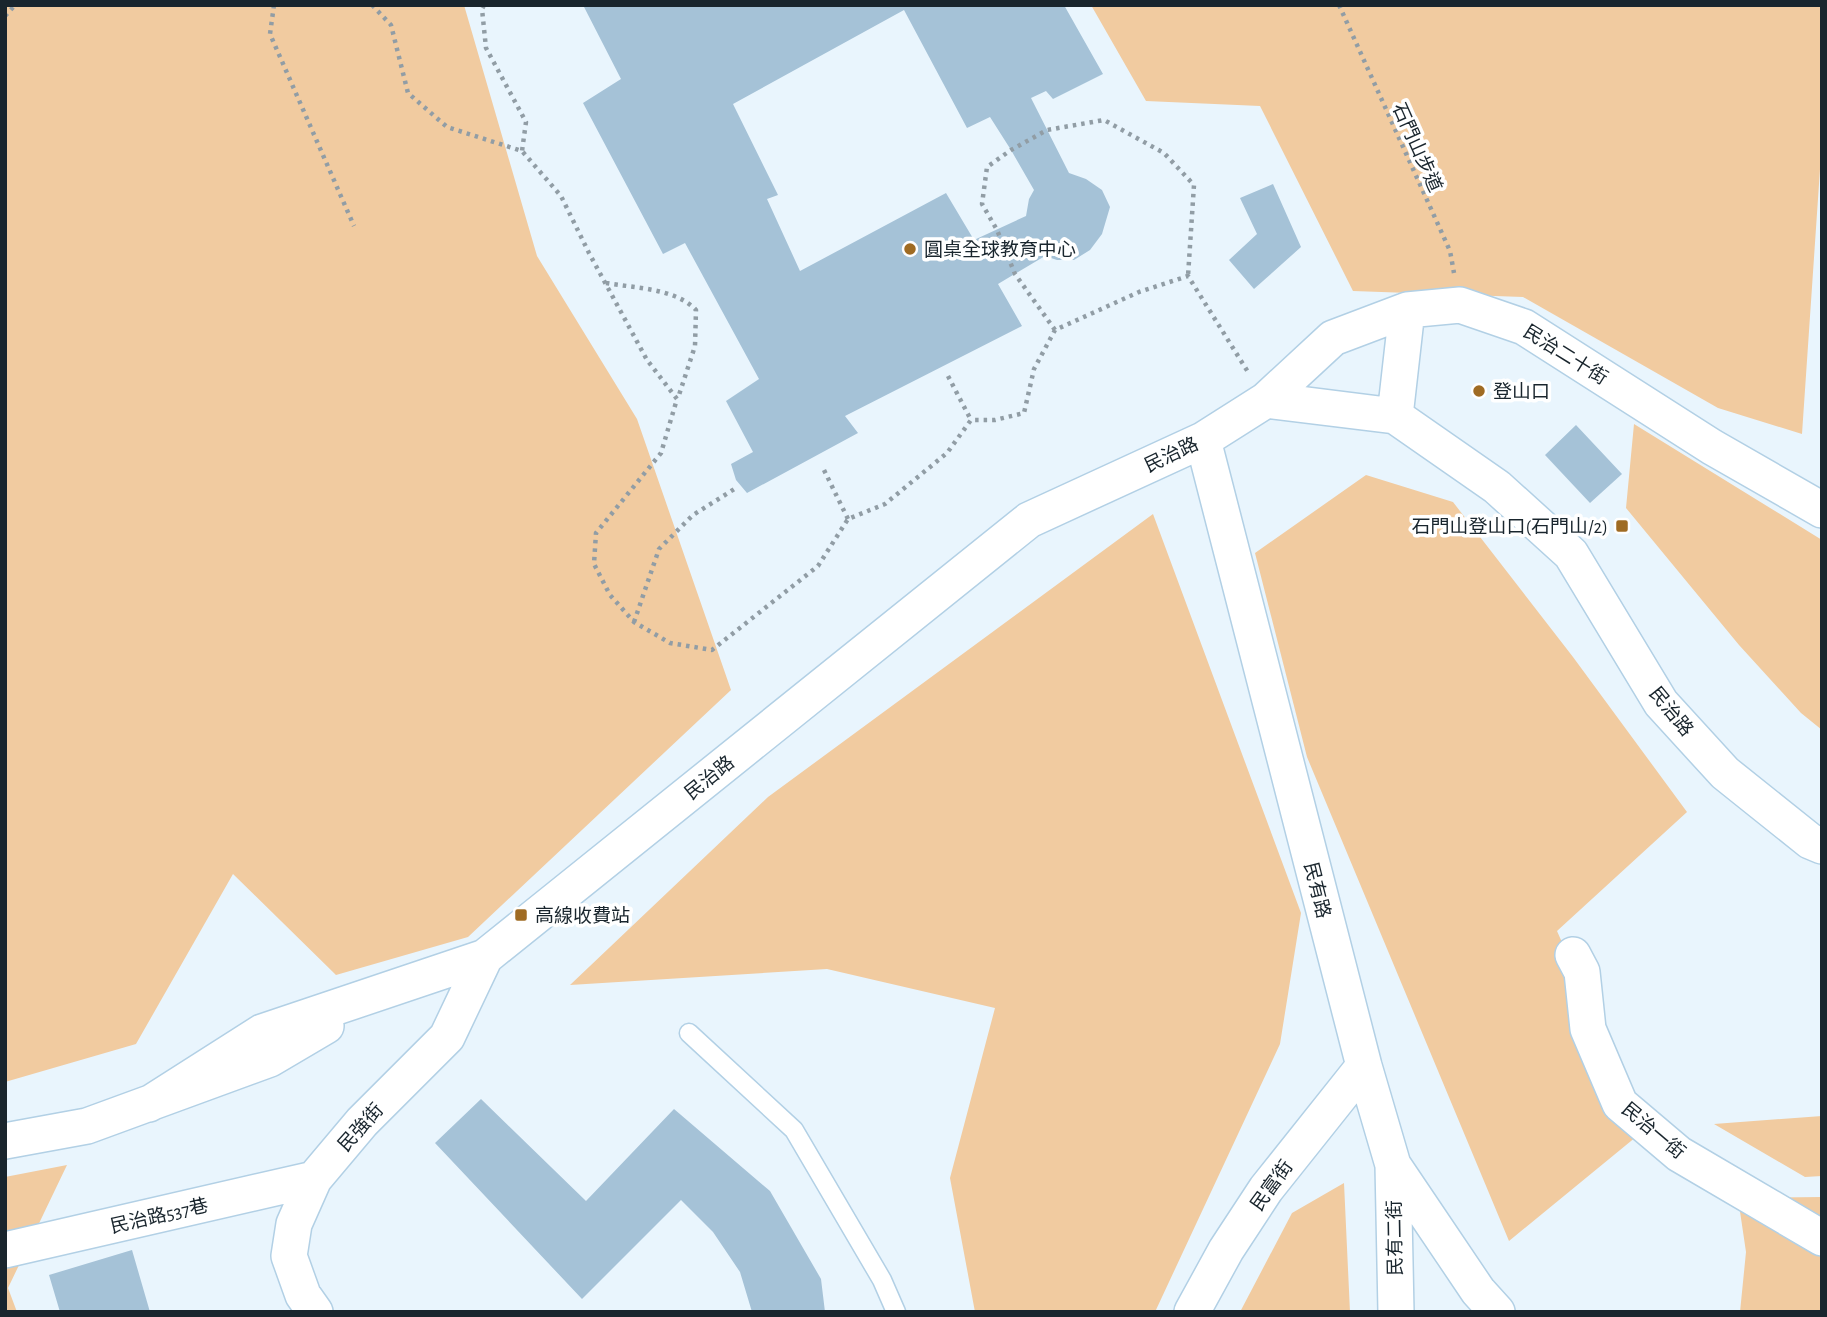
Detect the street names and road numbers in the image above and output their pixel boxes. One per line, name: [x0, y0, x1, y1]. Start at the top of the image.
street label: 石門山步道: [1389, 100, 1446, 195]
street label: 民治二十街: [1520, 320, 1612, 389]
street label: 民治路: [1141, 433, 1201, 476]
street label: 民治路: [1646, 683, 1698, 740]
street label: 民治路: [681, 751, 738, 803]
street label: 民有路: [1300, 860, 1334, 920]
street label: 民治一街: [1618, 1098, 1690, 1163]
street label: 民強街: [334, 1100, 387, 1156]
street label: 民富街: [1246, 1156, 1297, 1215]
street label: 民治路537巷: [108, 1194, 210, 1237]
street label: 民有二街: [1384, 1200, 1406, 1276]

